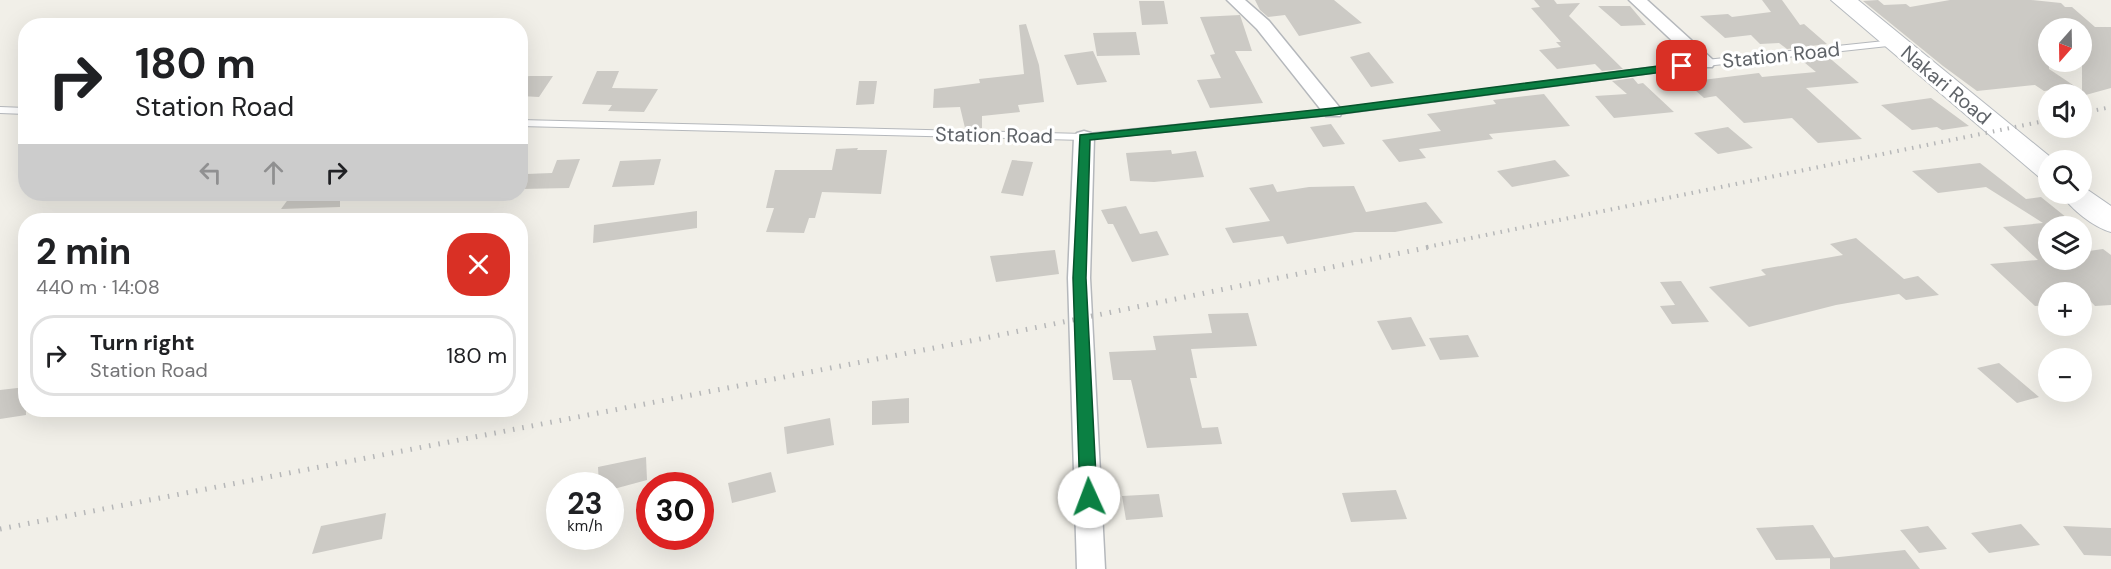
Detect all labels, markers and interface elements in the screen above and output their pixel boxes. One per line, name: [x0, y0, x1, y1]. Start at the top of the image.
north arrow: [2038, 18, 2092, 72]
map controls: [2038, 18, 2092, 402]
text: 180 m: [135, 36, 256, 91]
street label: Station Road: [1721, 36, 1841, 74]
pin: [1656, 40, 1707, 91]
street label: Nakari Road: [1896, 40, 1996, 130]
icon: right: [36, 42, 114, 120]
icon: arrive: [1665, 49, 1698, 82]
button: sound: [2038, 84, 2092, 138]
text: Station Road: [135, 89, 294, 124]
street label: Station Road: [935, 121, 1053, 149]
button: search: [2038, 150, 2092, 204]
icon: left: [194, 156, 227, 189]
icon: ahead: [257, 156, 290, 189]
icon: right: [320, 156, 353, 189]
button: layers: [2038, 216, 2092, 270]
text: 2 min: [36, 228, 131, 275]
button: close: [447, 233, 510, 296]
text: 440 m · 14:08: [36, 274, 160, 300]
button: +: [2038, 282, 2092, 336]
text: Turn right: [90, 328, 195, 357]
icon: right: [39, 339, 72, 372]
text: 180 m: [446, 341, 507, 370]
button: −: [2038, 348, 2092, 402]
text: Station Road: [90, 357, 208, 383]
position arrow: [1057, 465, 1121, 529]
speed limit sign: 30: [636, 472, 714, 550]
text: 23: [567, 484, 603, 523]
text: km/h: [567, 516, 603, 536]

